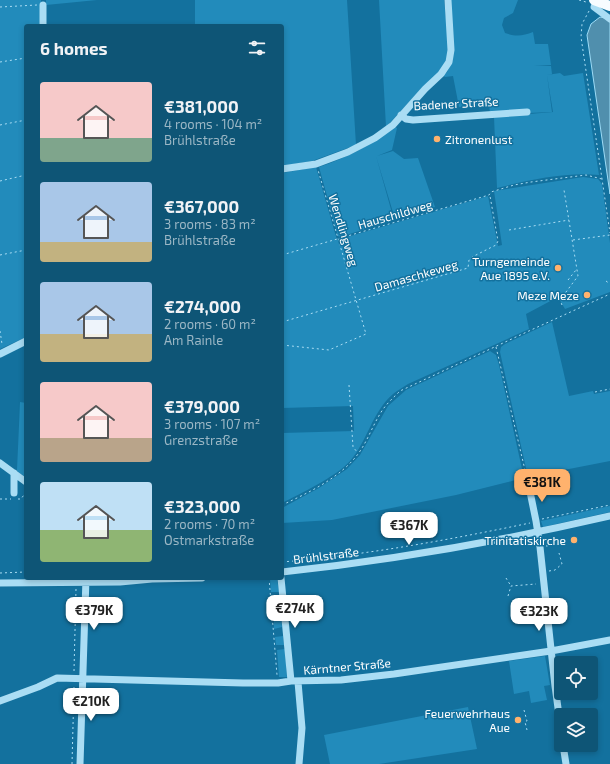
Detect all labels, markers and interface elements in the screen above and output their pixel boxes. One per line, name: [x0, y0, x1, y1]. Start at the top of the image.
icon: filters: [246, 37, 268, 59]
text: 6 homes: [40, 38, 108, 58]
street label: Badener Straße: [413, 94, 499, 112]
text: €381,000: [164, 96, 239, 116]
icon: home: [72, 98, 120, 146]
text: 4 rooms · 104 m²: [164, 116, 262, 132]
text: Brühlstraße: [164, 132, 236, 148]
place label: Zitronenlust: [445, 132, 513, 146]
marker: Zitronenlust: [432, 134, 442, 144]
street label: Wendlingweg: [326, 192, 362, 268]
text: €367,000: [164, 196, 239, 216]
street label: Hauschildweg: [356, 197, 434, 231]
icon: home: [72, 198, 120, 246]
text: 3 rooms · 83 m²: [164, 216, 256, 232]
text: Brühlstraße: [164, 232, 236, 248]
place label: Turngemeinde Aue 1895 e.V.: [472, 254, 550, 282]
street label: Damaschkeweg: [373, 256, 460, 294]
marker: Turngemeinde Aue 1895 e.V.: [553, 263, 563, 273]
place label: Meze Meze: [517, 288, 579, 302]
marker: Meze Meze: [582, 290, 592, 300]
text: €274,000: [164, 296, 241, 316]
icon: home: [72, 298, 120, 346]
text: 2 rooms · 60 m²: [164, 316, 256, 332]
text: Am Rainle: [164, 332, 223, 348]
text: €379,000: [164, 396, 240, 416]
icon: home: [72, 398, 120, 446]
text: 3 rooms · 107 m²: [164, 416, 260, 432]
text: Grenzstraße: [164, 432, 238, 448]
pin: €381K: [514, 469, 570, 503]
text: €381K: [523, 474, 561, 490]
text: €323,000: [164, 496, 240, 516]
icon: home: [72, 498, 120, 546]
pin: €367K: [381, 512, 437, 546]
text: 2 rooms · 70 m²: [164, 516, 255, 532]
text: €367K: [390, 517, 428, 533]
text: Ostmarkstraße: [164, 532, 254, 548]
place label: Trinitatiskirche: [485, 533, 566, 547]
marker: Trinitatiskirche: [569, 535, 579, 545]
street label: Brühlstraße: [292, 544, 360, 566]
pin: €274K: [267, 595, 323, 629]
pin: €379K: [66, 597, 122, 631]
pin: €323K: [511, 598, 567, 632]
text: €274K: [275, 600, 315, 616]
text: €379K: [75, 602, 113, 618]
text: €323K: [520, 603, 558, 619]
street label: Kärntner Straße: [303, 655, 391, 677]
map controls: [554, 656, 598, 752]
button: locate: [554, 656, 598, 700]
pin: €210K: [63, 688, 119, 722]
text: €210K: [72, 693, 110, 709]
place label: Feuerwehrhaus Aue: [425, 706, 510, 734]
button: layers: [554, 708, 598, 752]
marker: Feuerwehrhaus Aue: [513, 715, 523, 725]

